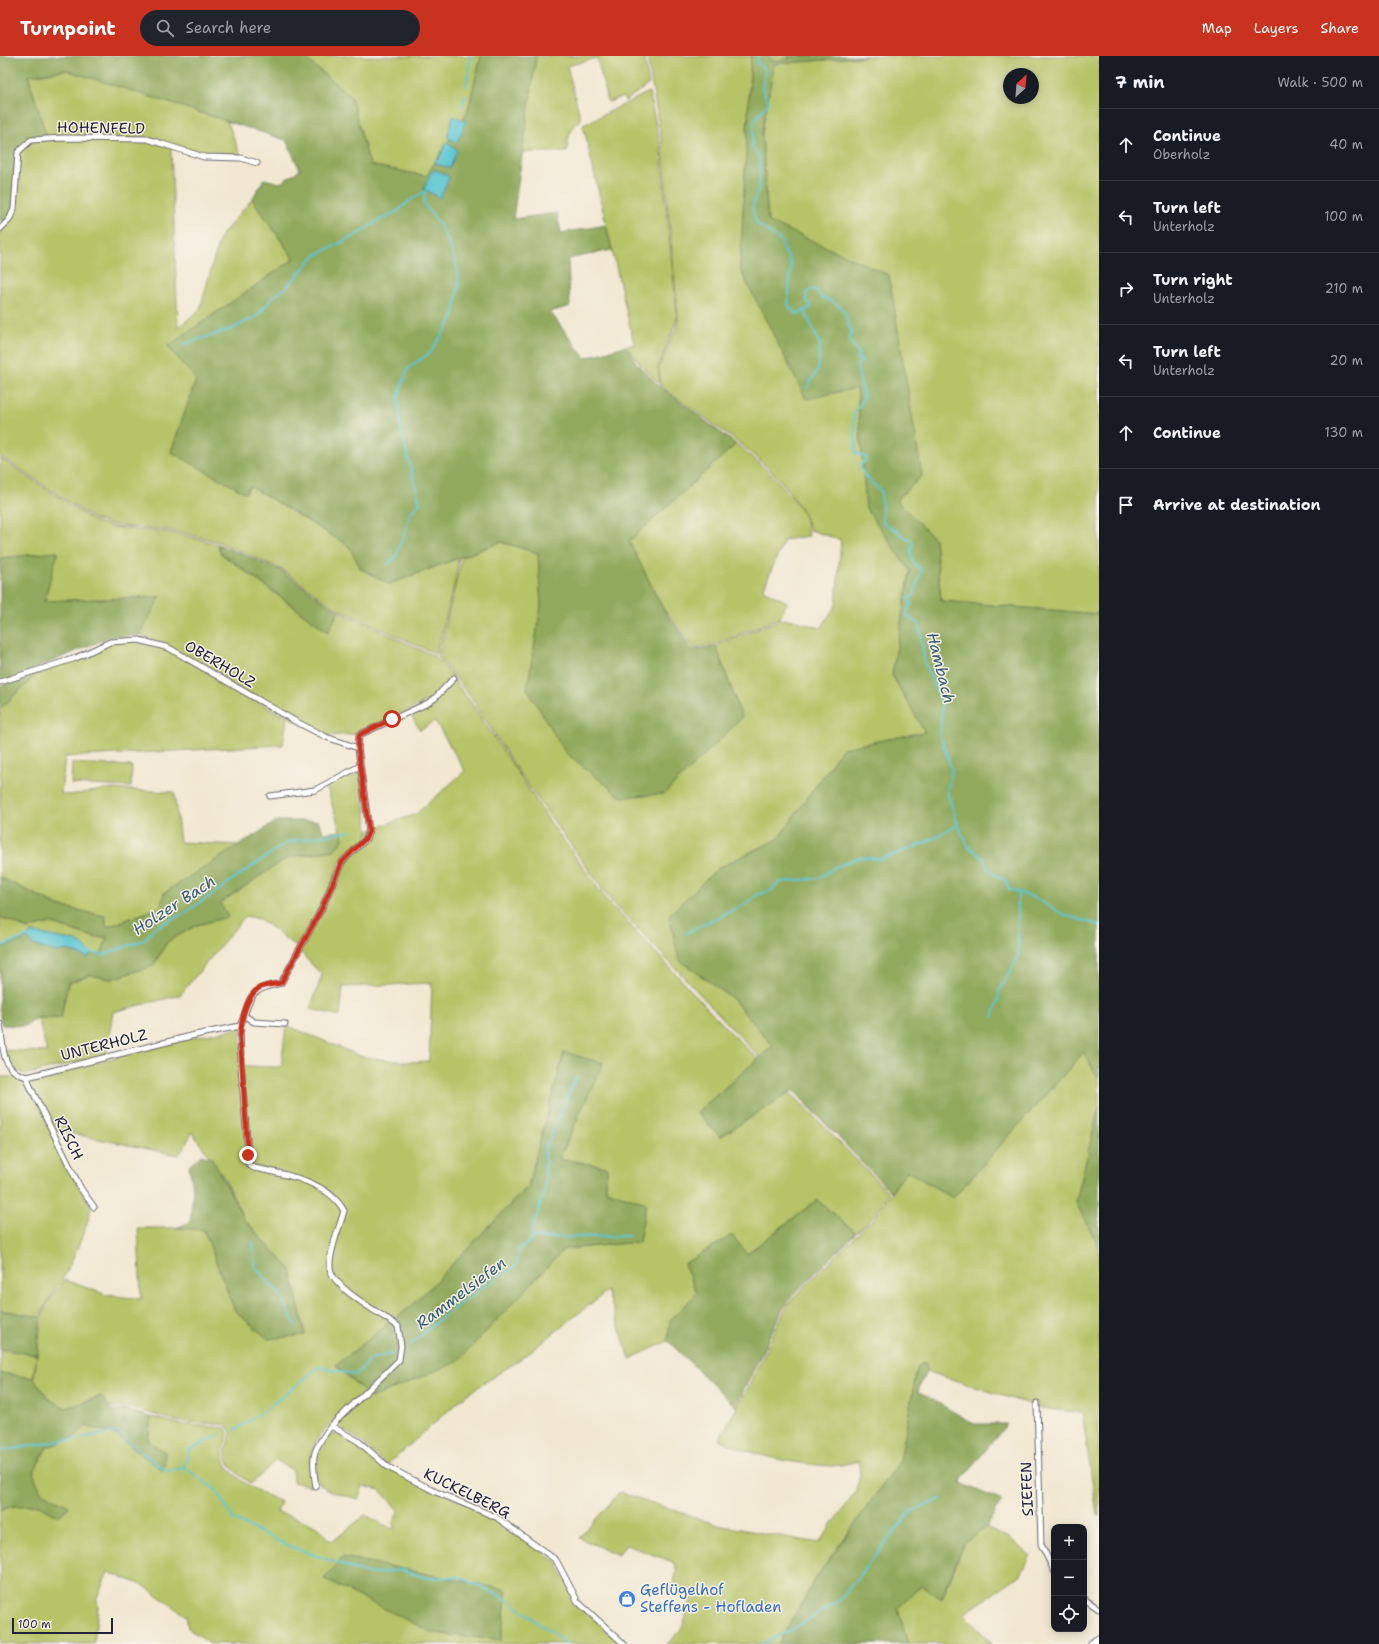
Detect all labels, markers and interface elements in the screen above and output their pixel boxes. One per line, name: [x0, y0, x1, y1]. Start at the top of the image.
search box: [140, 10, 420, 46]
text: Turnpoint: [20, 16, 116, 41]
icon: search: [154, 17, 176, 39]
text: Search here: [186, 18, 271, 38]
text: Map: [1202, 19, 1232, 37]
text: Layers: [1254, 19, 1298, 37]
text: Share: [1320, 19, 1359, 37]
north arrow: [1003, 68, 1039, 104]
text: 7 min: [1115, 71, 1165, 93]
text: Walk · 500 m: [1277, 74, 1363, 91]
street label: HOHENFELD: [57, 117, 145, 139]
text: Continue: [1153, 126, 1221, 146]
icon: ahead: [1115, 134, 1137, 156]
text: 40 m: [1329, 136, 1363, 153]
text: Oberholz: [1153, 146, 1210, 163]
text: Turn left: [1153, 198, 1221, 218]
icon: left: [1115, 206, 1137, 228]
text: 100 m: [1324, 208, 1363, 225]
text: Unterholz: [1153, 218, 1215, 235]
text: Turn right: [1153, 270, 1233, 290]
icon: right: [1115, 278, 1137, 300]
text: 210 m: [1325, 280, 1363, 297]
text: Unterholz: [1153, 290, 1215, 307]
text: Turn left: [1153, 342, 1221, 362]
icon: left: [1115, 350, 1137, 372]
text: 20 m: [1330, 352, 1363, 369]
text: Unterholz: [1153, 362, 1215, 379]
icon: ahead: [1115, 422, 1137, 444]
text: Continue: [1153, 423, 1221, 443]
text: 130 m: [1325, 424, 1363, 441]
icon: arrive: [1115, 494, 1137, 516]
text: Arrive at destination: [1153, 495, 1321, 515]
water label: Hambach: [922, 630, 960, 706]
street label: OBERHOLZ: [181, 636, 259, 692]
route start: [383, 710, 401, 728]
water label: Holzer Bach: [128, 870, 220, 940]
street label: UNTERHOLZ: [59, 1025, 149, 1065]
street label: RISCH: [50, 1113, 88, 1163]
route end: [239, 1146, 257, 1164]
water label: Rammelsiefen: [412, 1252, 510, 1334]
street label: SIEFEN: [1016, 1461, 1038, 1517]
street label: KUCKELBERG: [420, 1463, 514, 1523]
map controls: [1051, 1524, 1087, 1632]
button: +: [1051, 1524, 1087, 1560]
button: −: [1051, 1560, 1087, 1596]
place label: Geflügelhof Steffens - Hofladen: [640, 1580, 782, 1617]
shop icon: Geflügelhof Steffens - Hofladen: [617, 1589, 637, 1609]
button: locate: [1051, 1596, 1087, 1632]
scale bar: [12, 1616, 113, 1635]
text: 100 m: [18, 1617, 51, 1632]

